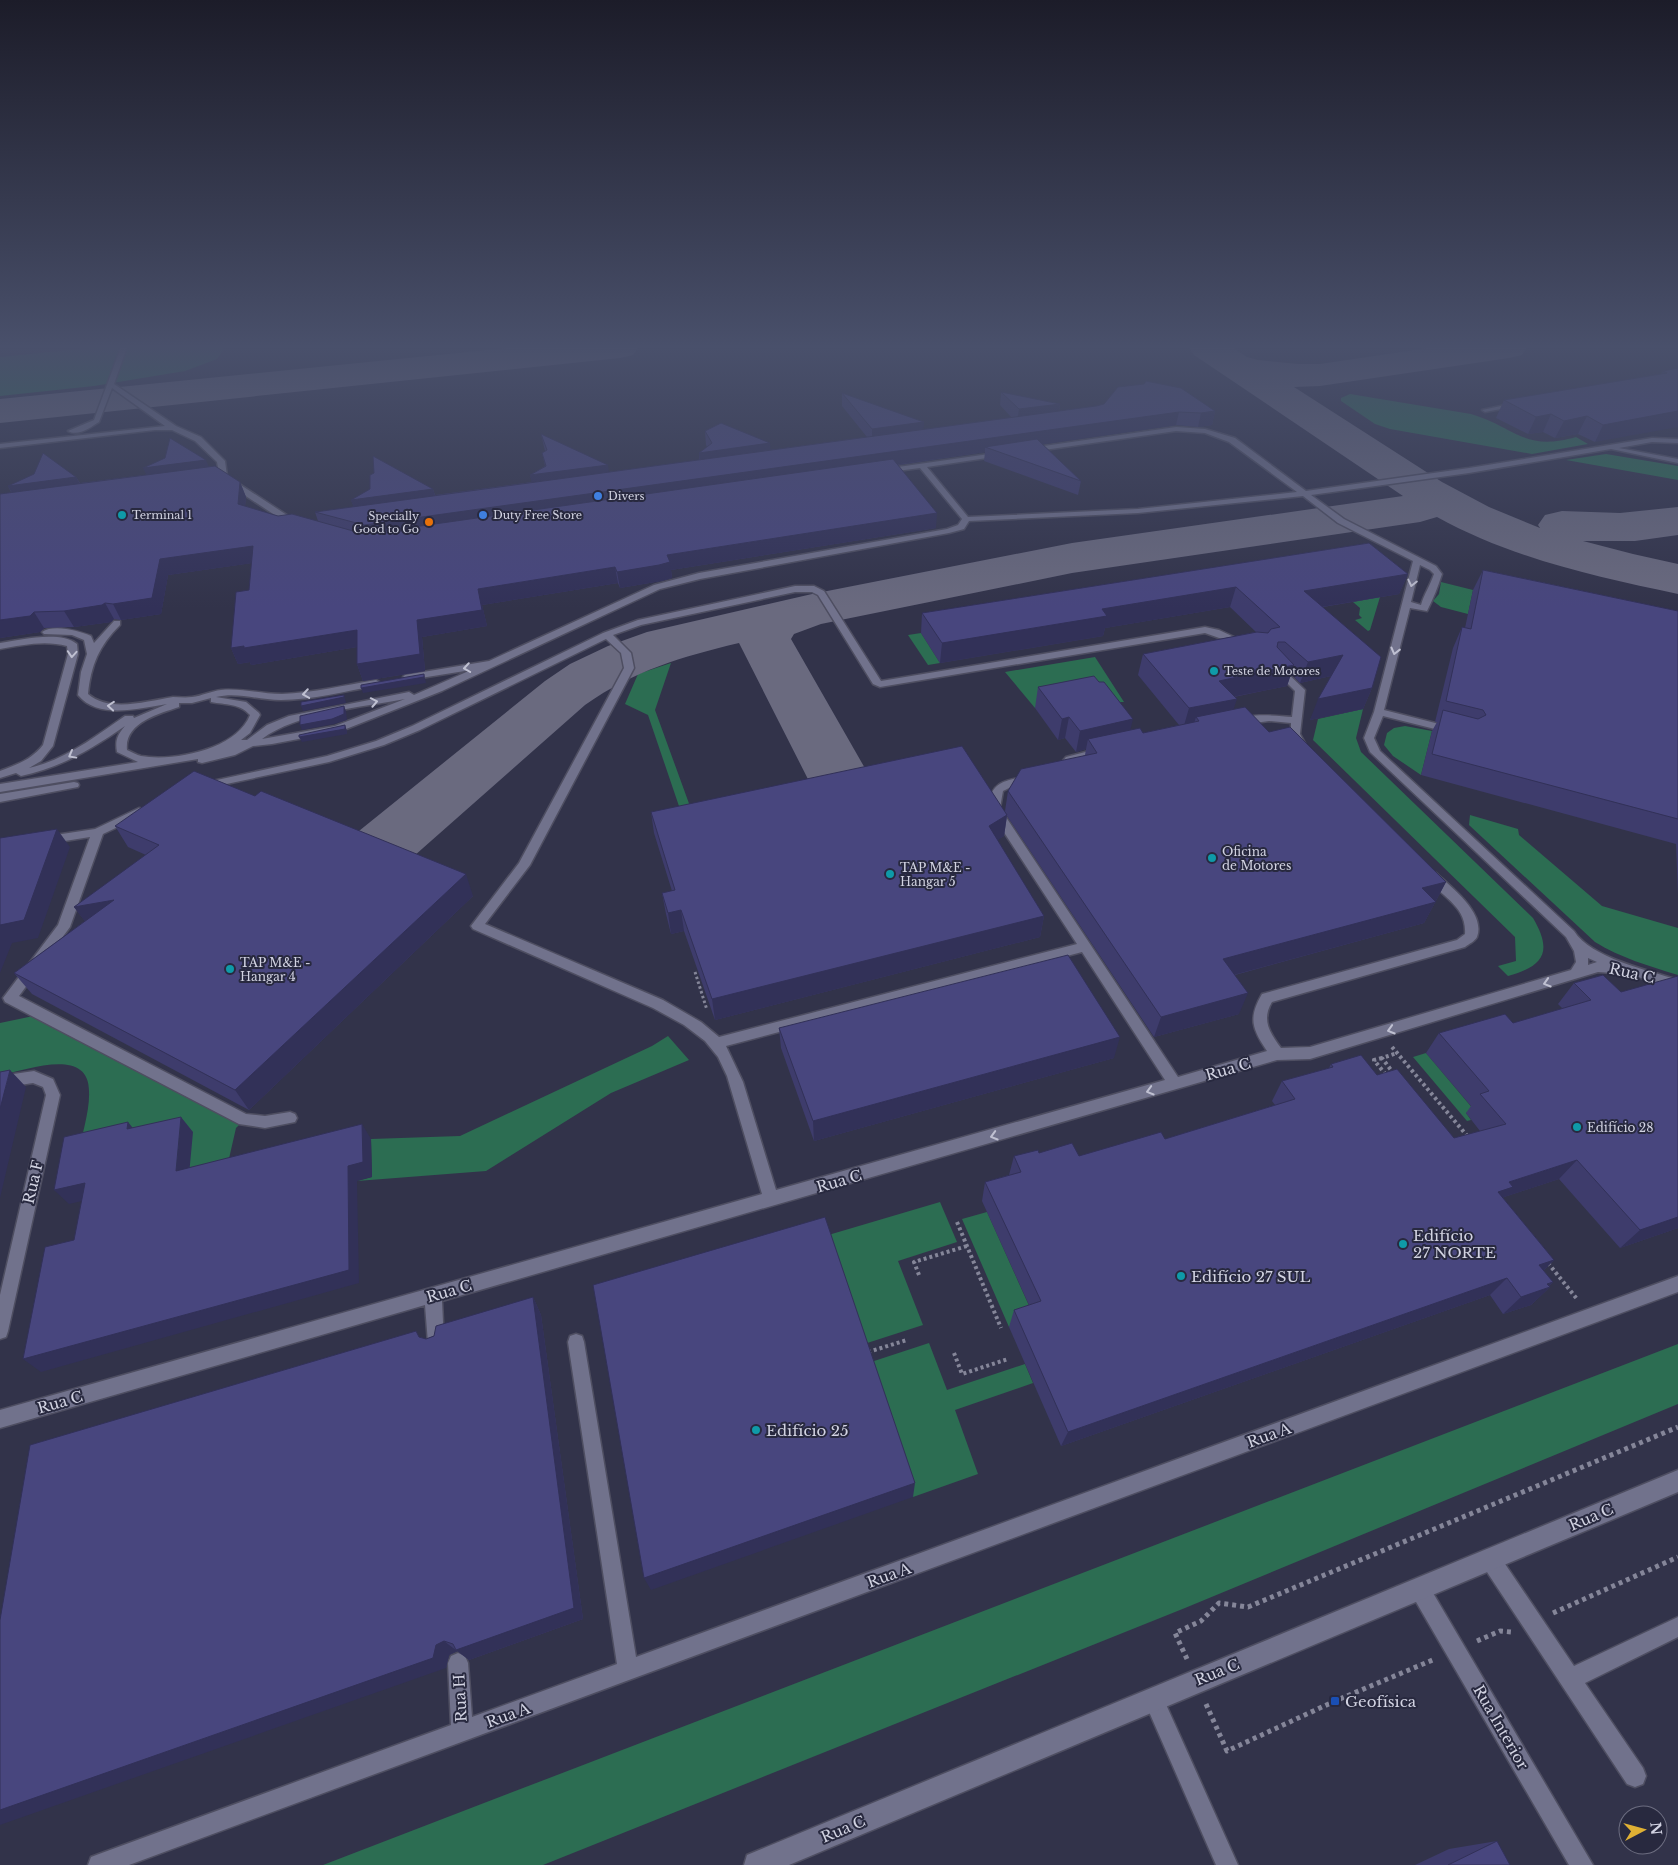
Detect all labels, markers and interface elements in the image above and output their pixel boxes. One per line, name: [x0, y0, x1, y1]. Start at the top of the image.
place label: Divers: [608, 489, 644, 503]
marker: Divers: [592, 490, 604, 502]
place label: Terminal 1: [132, 508, 192, 522]
place label: Duty Free Store: [493, 508, 582, 522]
marker: Terminal 1: [116, 509, 128, 521]
place label: Specially Good to Go: [353, 509, 419, 536]
marker: Duty Free Store: [477, 509, 489, 521]
marker: Specially Good to Go: [423, 516, 435, 528]
one-way arrow: [1407, 578, 1418, 587]
one-way arrow: [1390, 647, 1401, 656]
one-way arrow: [66, 651, 77, 659]
one-way arrow: [462, 662, 471, 672]
place label: Teste de Motores: [1224, 664, 1320, 678]
marker: Teste de Motores: [1208, 665, 1220, 677]
one-way arrow: [302, 689, 311, 699]
one-way arrow: [369, 697, 378, 708]
one-way arrow: [106, 700, 114, 711]
one-way arrow: [68, 749, 77, 759]
place label: Oficina de Motores: [1222, 844, 1291, 873]
marker: Oficina de Motores: [1206, 852, 1218, 864]
place label: TAP M&E - Hangar 5: [900, 860, 971, 889]
marker: TAP M&E - Hangar 5: [884, 868, 896, 880]
place label: TAP M&E - Hangar 4: [240, 955, 311, 984]
street label: Rua C: [1607, 959, 1657, 987]
marker: TAP M&E - Hangar 4: [224, 963, 236, 975]
one-way arrow: [1543, 977, 1551, 987]
one-way arrow: [1388, 1024, 1396, 1034]
street label: Rua C: [1203, 1053, 1253, 1085]
one-way arrow: [1146, 1086, 1155, 1096]
place label: Edifício 28: [1587, 1120, 1653, 1135]
marker: Edifício 28: [1571, 1121, 1583, 1133]
one-way arrow: [990, 1131, 998, 1141]
street label: Rua F: [19, 1158, 47, 1206]
street label: Rua C: [814, 1165, 864, 1197]
place label: Edifício 27 NORTE: [1413, 1226, 1496, 1262]
marker: Edifício 27 NORTE: [1397, 1238, 1409, 1250]
place label: Edifício 27 SUL: [1191, 1267, 1310, 1286]
marker: Edifício 27 SUL: [1175, 1270, 1187, 1282]
street label: Rua C: [424, 1275, 474, 1307]
street label: Rua C: [35, 1386, 85, 1418]
street label: Rua A: [1244, 1418, 1294, 1452]
place label: Edifício 25: [766, 1421, 848, 1440]
marker: Edifício 25: [750, 1424, 762, 1436]
street label: Rua C: [1566, 1499, 1616, 1535]
street label: Rua A: [864, 1558, 914, 1592]
street label: Rua C: [1192, 1655, 1242, 1689]
street label: Rua H: [449, 1673, 471, 1723]
street label: Rua Interior: [1469, 1681, 1533, 1773]
place label: Geofísica: [1345, 1692, 1417, 1711]
marker: Geofísica: [1329, 1695, 1341, 1707]
street label: Rua A: [483, 1698, 533, 1732]
north arrow: [1618, 1805, 1668, 1855]
street label: Rua C: [818, 1811, 868, 1847]
text: N: [1646, 1821, 1666, 1836]

